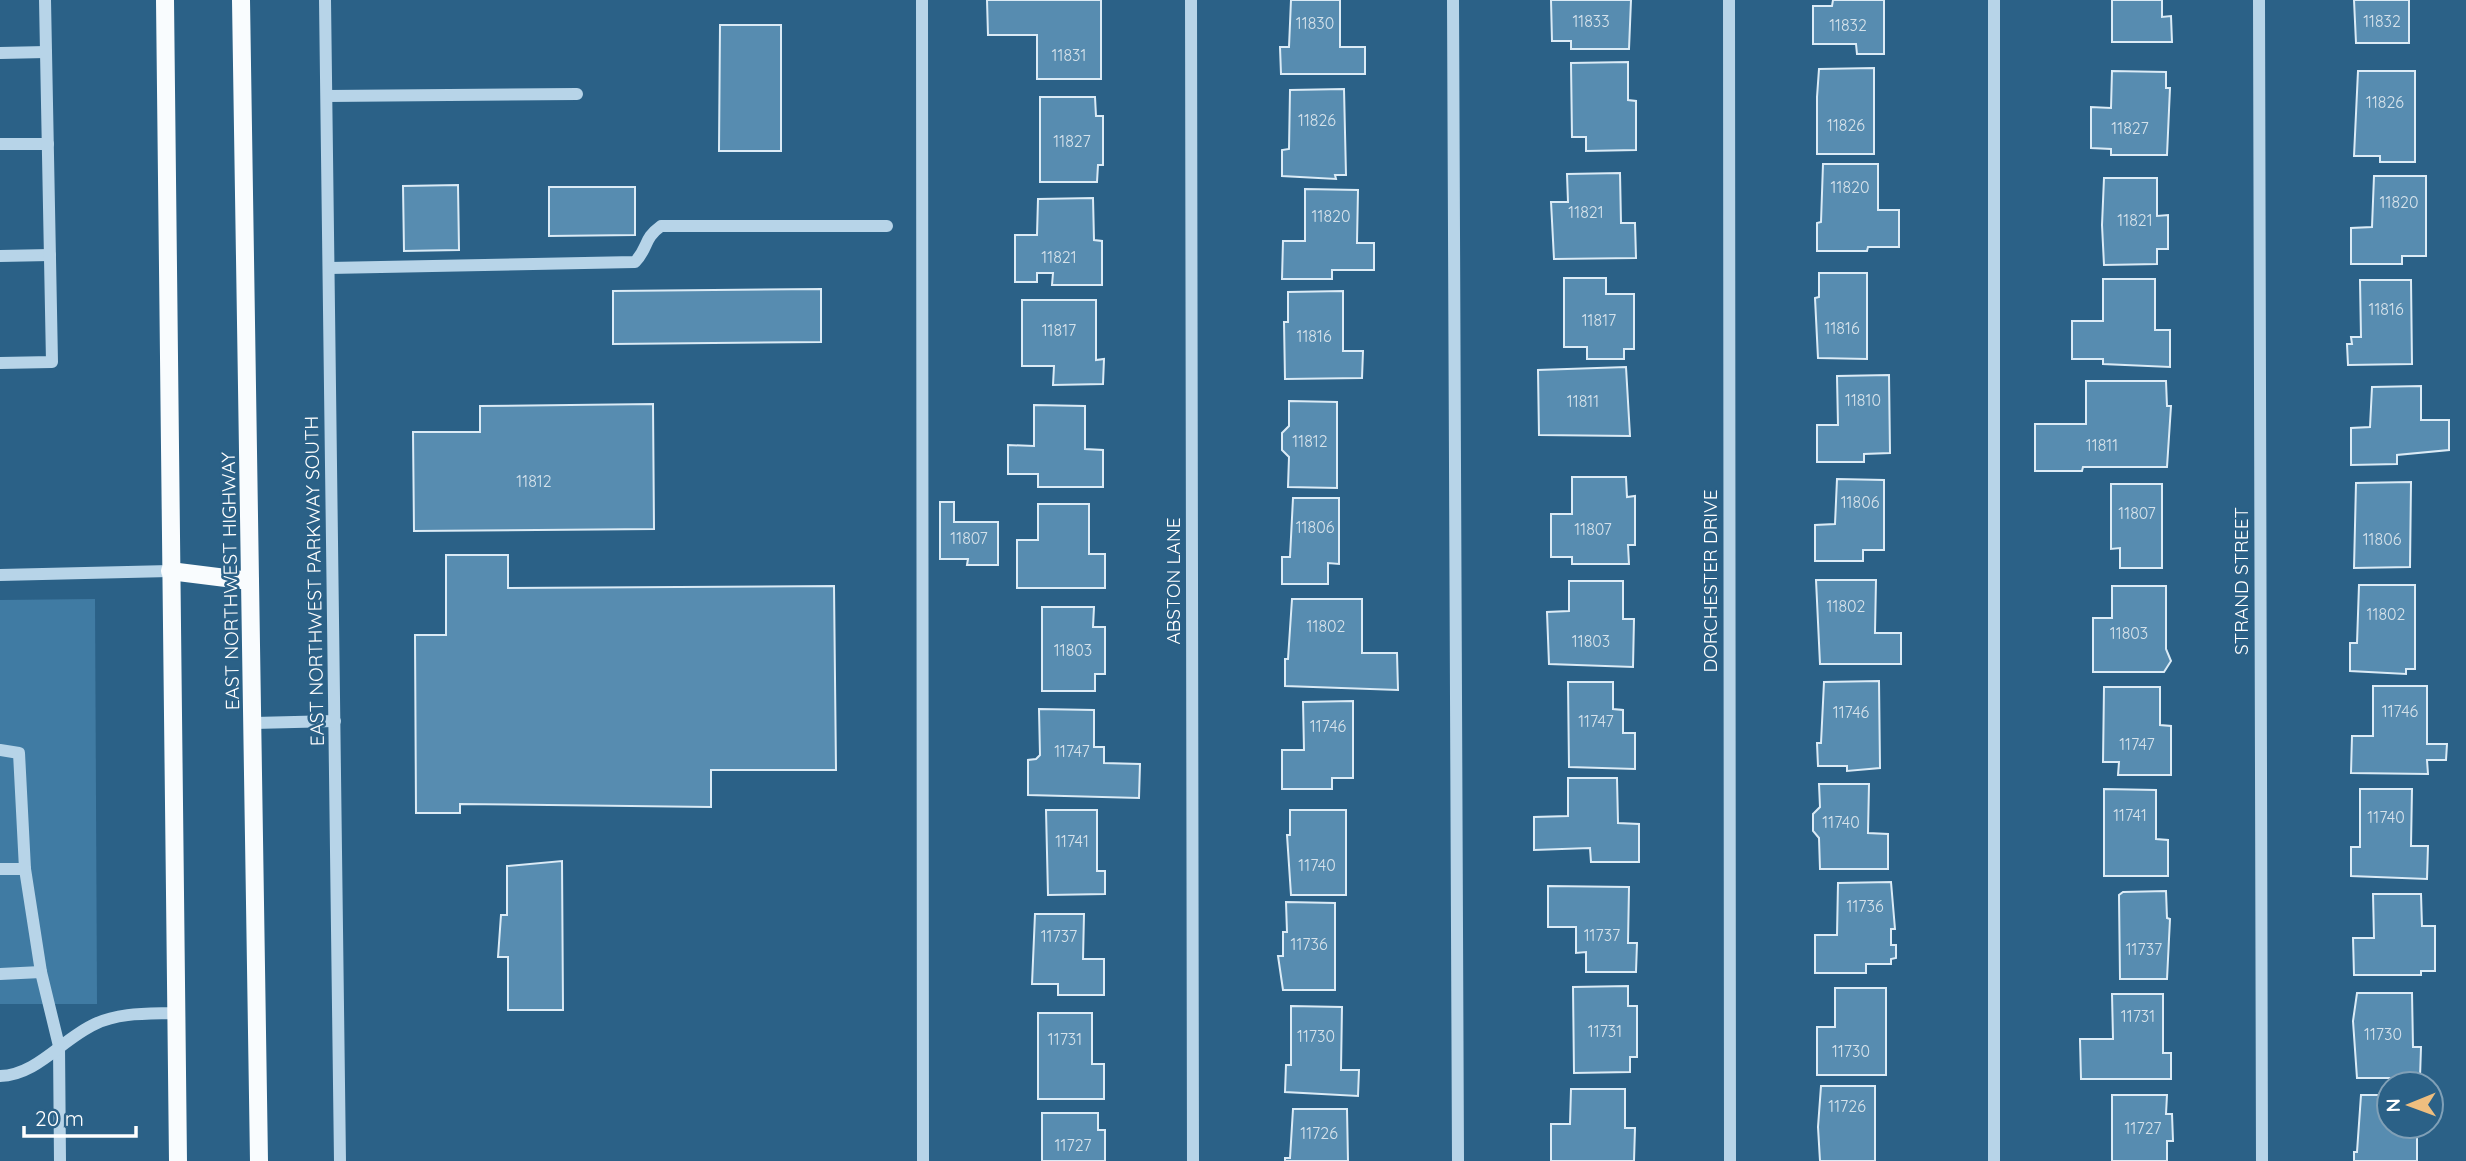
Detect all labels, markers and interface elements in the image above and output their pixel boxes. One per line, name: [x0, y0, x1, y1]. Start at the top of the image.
house number: 11833: [1572, 11, 1610, 31]
house number: 11832: [2363, 11, 2401, 31]
house number: 11830: [1296, 13, 1334, 33]
house number: 11832: [1829, 15, 1867, 35]
house number: 11831: [1052, 45, 1086, 65]
house number: 11826: [2366, 92, 2404, 112]
house number: 11826: [1298, 110, 1336, 130]
house number: 11826: [1827, 115, 1865, 135]
house number: 11827: [2111, 118, 2149, 138]
house number: 11827: [1053, 131, 1091, 151]
house number: 11820: [1831, 177, 1869, 197]
house number: 11820: [2380, 192, 2418, 212]
house number: 11821: [1568, 202, 1604, 222]
house number: 11820: [1312, 206, 1350, 226]
house number: 11821: [2117, 210, 2153, 230]
house number: 11821: [1041, 247, 1077, 267]
house number: 11816: [2368, 299, 2404, 319]
house number: 11817: [1582, 310, 1616, 330]
house number: 11816: [1824, 318, 1860, 338]
house number: 11817: [1042, 320, 1076, 340]
house number: 11816: [1296, 326, 1332, 346]
house number: 11810: [1845, 390, 1881, 410]
house number: 11811: [1567, 391, 1599, 411]
street label: EAST NORTHWEST PARKWAY SOUTH: [299, 416, 329, 746]
house number: 11812: [1292, 431, 1328, 451]
house number: 11811: [2086, 435, 2118, 455]
street label: EAST NORTHWEST HIGHWAY: [216, 451, 244, 710]
house number: 11812: [516, 471, 552, 491]
street label: DORCHESTER DRIVE: [1698, 489, 1722, 673]
house number: 11806: [1841, 492, 1880, 512]
house number: 11807: [2118, 503, 2156, 523]
street label: STRAND STREET: [2229, 507, 2253, 655]
street label: ABSTON LANE: [1161, 517, 1185, 645]
house number: 11806: [1296, 517, 1335, 537]
house number: 11807: [1574, 519, 1612, 539]
house number: 11807: [950, 528, 988, 548]
house number: 11806: [2363, 529, 2402, 549]
house number: 11802: [1827, 596, 1866, 616]
house number: 11802: [2367, 604, 2406, 624]
house number: 11802: [1307, 616, 1346, 636]
house number: 11803: [2110, 623, 2148, 643]
house number: 11803: [1572, 631, 1610, 651]
house number: 11803: [1054, 640, 1092, 660]
house number: 11746: [2382, 701, 2419, 721]
house number: 11746: [1833, 702, 1870, 722]
house number: 11747: [1578, 711, 1614, 731]
house number: 11746: [1310, 716, 1347, 736]
house number: 11747: [2119, 734, 2155, 754]
house number: 11747: [1054, 741, 1090, 761]
house number: 11741: [2113, 805, 2147, 825]
house number: 11740: [2367, 807, 2405, 827]
house number: 11740: [1822, 812, 1860, 832]
house number: 11741: [1055, 831, 1089, 851]
house number: 11740: [1298, 855, 1336, 875]
house number: 11736: [1846, 896, 1884, 916]
house number: 11737: [1584, 925, 1620, 945]
house number: 11737: [1041, 926, 1077, 946]
house number: 11736: [1290, 934, 1328, 954]
house number: 11737: [2126, 939, 2162, 959]
house number: 11731: [2121, 1006, 2155, 1026]
house number: 11731: [1588, 1021, 1622, 1041]
house number: 11730: [2364, 1024, 2402, 1044]
house number: 11730: [1297, 1026, 1335, 1046]
house number: 11731: [1048, 1029, 1082, 1049]
house number: 11730: [1832, 1041, 1870, 1061]
north arrow: [2375, 1070, 2445, 1140]
scale bar: [24, 1094, 136, 1138]
house number: 11726: [1828, 1096, 1866, 1116]
text: N: [2381, 1098, 2405, 1112]
text: 20 m: [35, 1105, 84, 1131]
house number: 11727: [2125, 1118, 2161, 1138]
house number: 11726: [1300, 1123, 1338, 1143]
house number: 11727: [1055, 1135, 1091, 1155]

